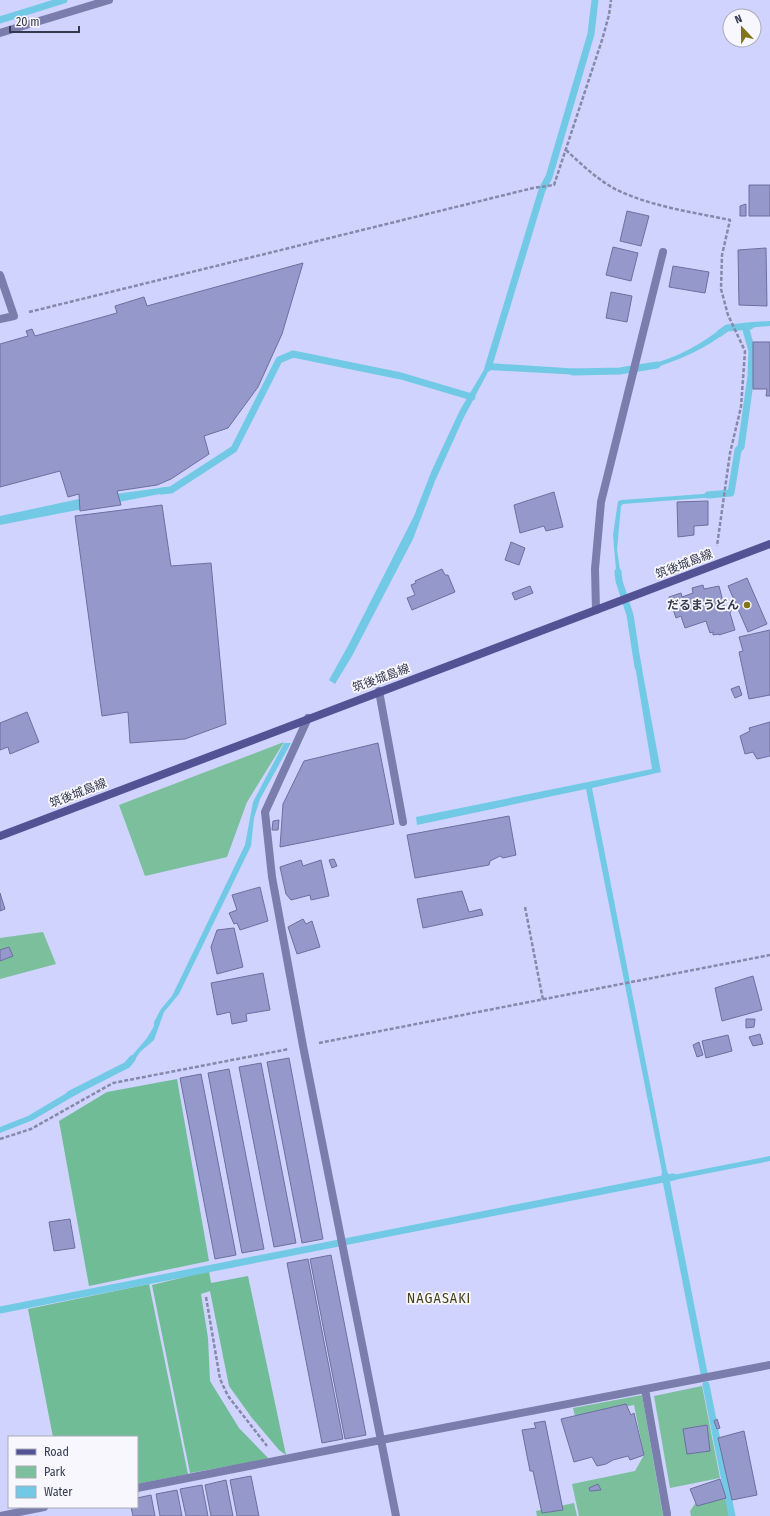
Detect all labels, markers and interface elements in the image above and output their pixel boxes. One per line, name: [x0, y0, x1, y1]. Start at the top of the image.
scale bar: [10, 8, 79, 34]
north arrow: [722, 8, 762, 48]
text: N: [733, 12, 744, 26]
text: 20 m: [16, 15, 40, 29]
street label: 筑後城島線: [653, 547, 715, 581]
place label: だるまうどん: [667, 598, 739, 612]
marker: だるまうどん: [742, 600, 752, 610]
street label: 筑後城島線: [350, 661, 412, 695]
street label: 筑後城島線: [47, 776, 109, 810]
district label: NAGASAKI: [407, 1290, 471, 1307]
legend: [8, 1436, 138, 1508]
text: Road: [44, 1445, 69, 1459]
text: Park: [44, 1465, 66, 1479]
text: Water: [44, 1485, 73, 1499]

